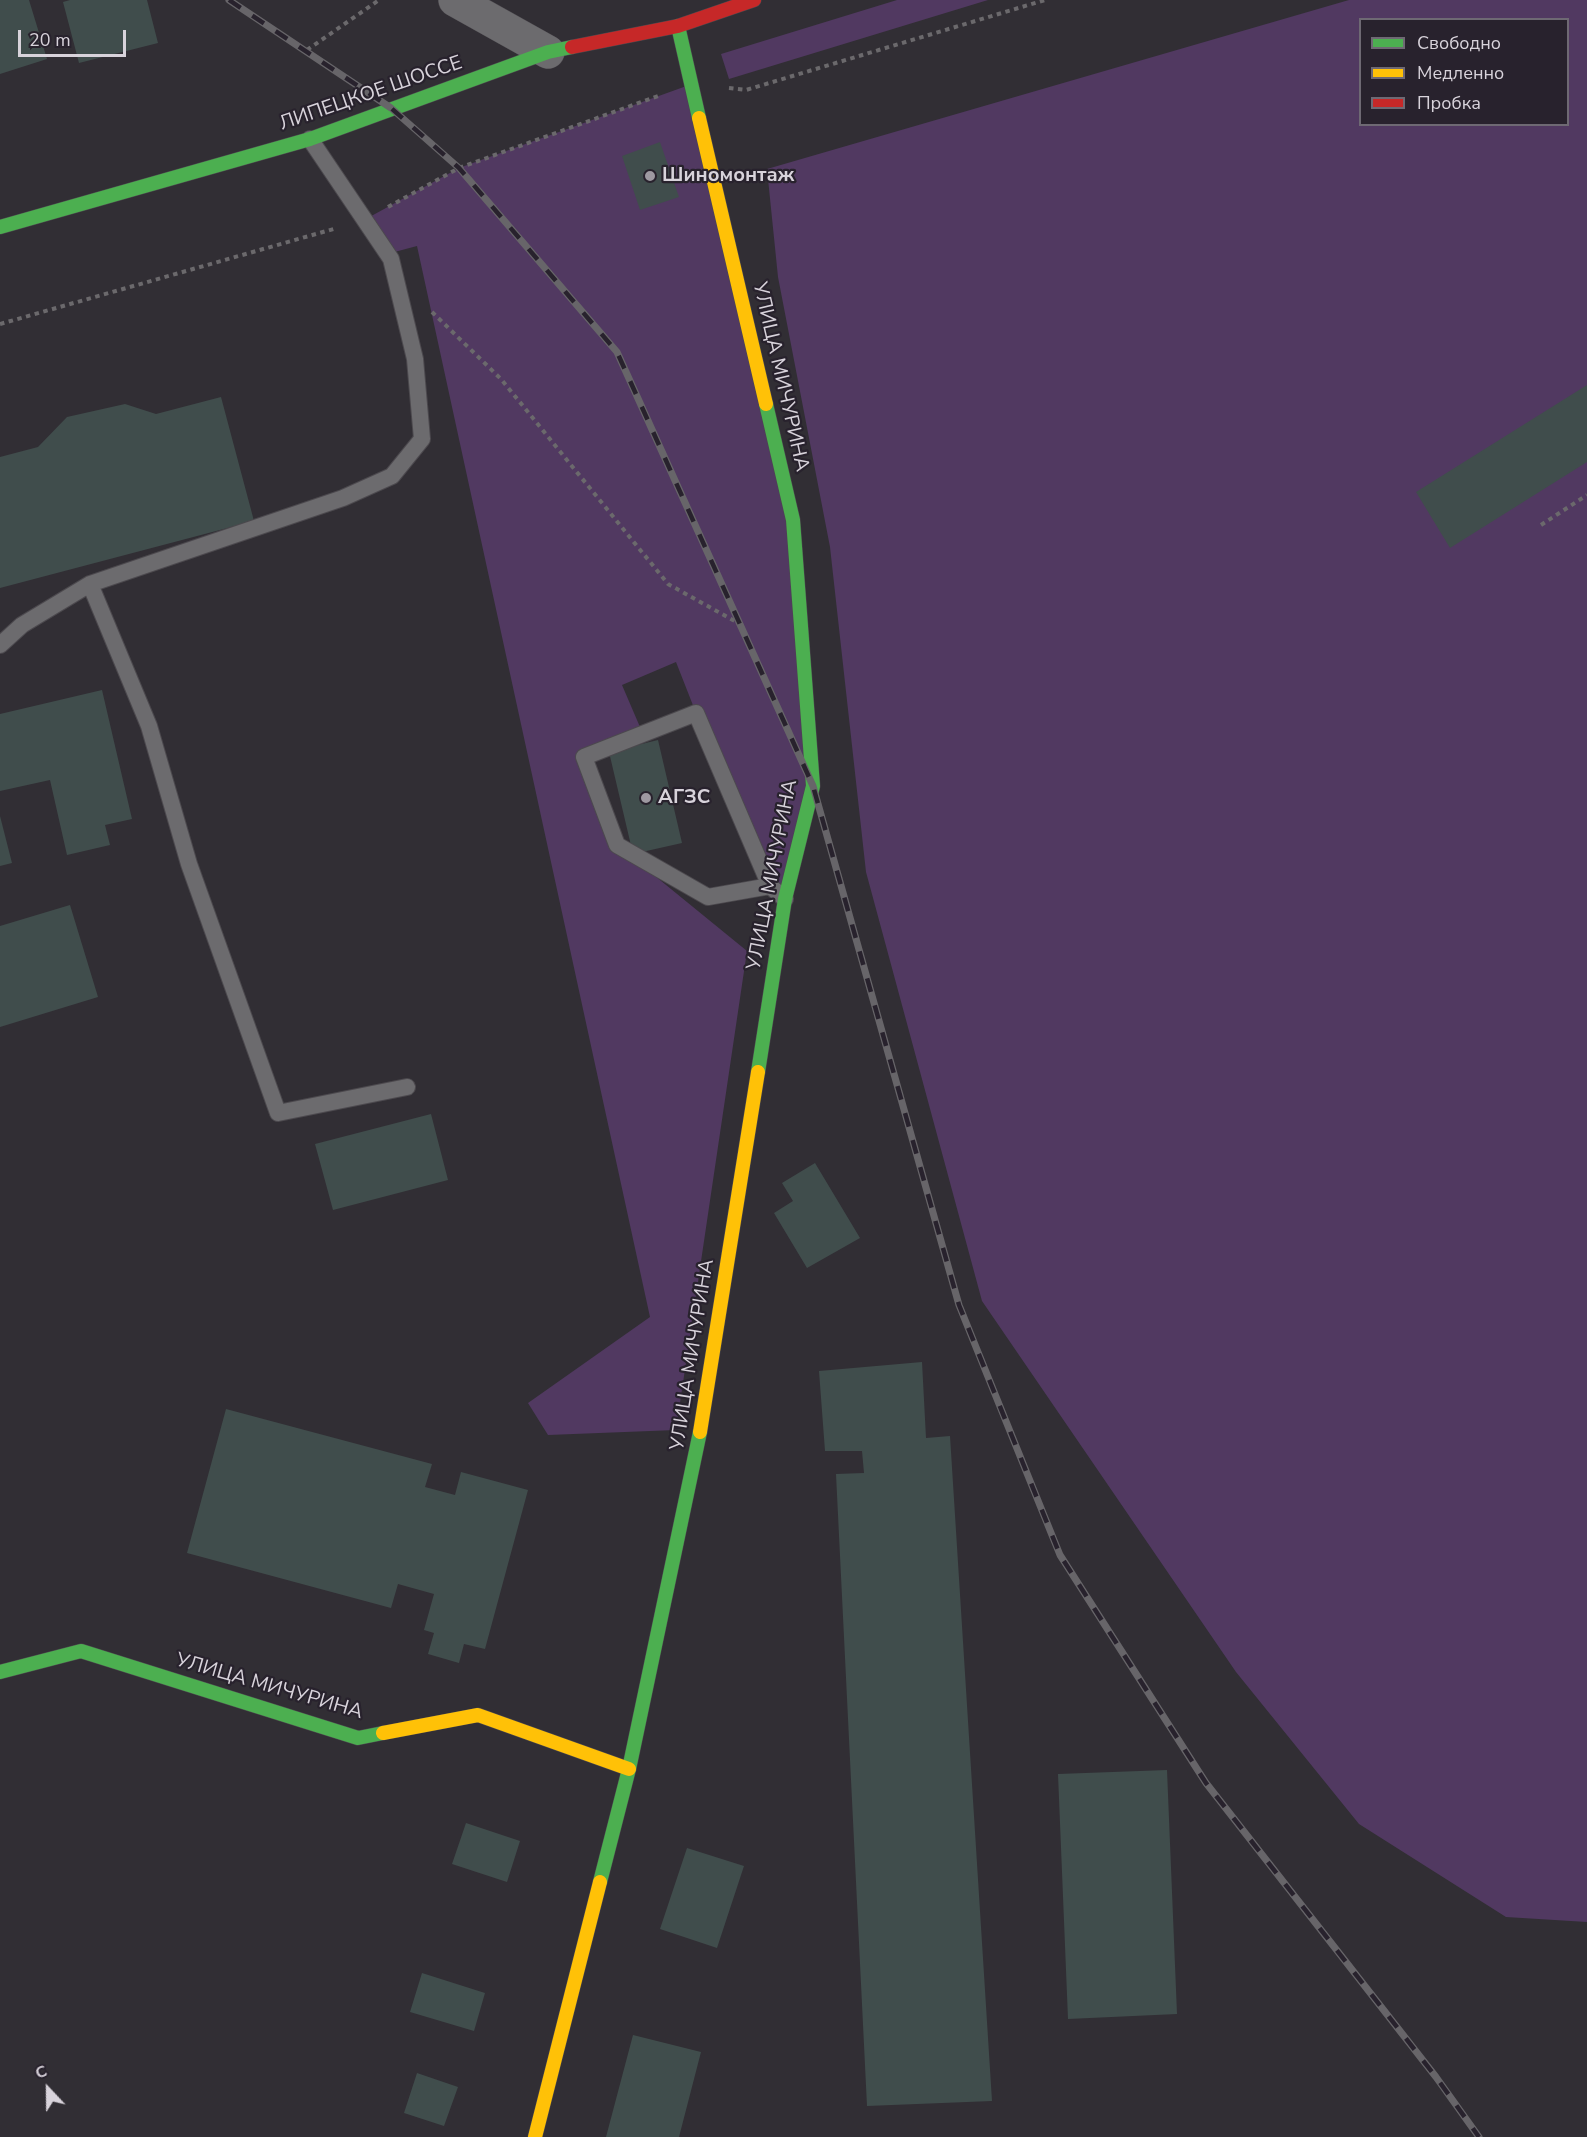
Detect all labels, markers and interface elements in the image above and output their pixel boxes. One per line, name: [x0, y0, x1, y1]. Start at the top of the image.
scale bar: [21, 18, 129, 56]
legend: [1359, 18, 1569, 126]
text: 20 m: [29, 28, 71, 52]
text: Свободно: [1417, 31, 1501, 55]
street label: ЛИПЕЦКОЕ ШОССЕ: [276, 51, 466, 137]
text: Медленно: [1417, 61, 1504, 85]
text: Пробка: [1417, 91, 1481, 115]
place label: Шиномонтаж: [662, 164, 794, 188]
marker: Шиномонтаж: [643, 169, 657, 183]
street label: УЛИЦА МИЧУРИНА: [747, 280, 813, 474]
street label: УЛИЦА МИЧУРИНА: [743, 778, 803, 972]
place label: АГЗС: [658, 786, 710, 810]
marker: АГЗС: [639, 791, 653, 805]
street label: УЛИЦА МИЧУРИНА: [666, 1258, 720, 1452]
street label: УЛИЦА МИЧУРИНА: [173, 1649, 365, 1725]
north arrow: [18, 2059, 78, 2119]
text: С: [32, 2060, 50, 2085]

